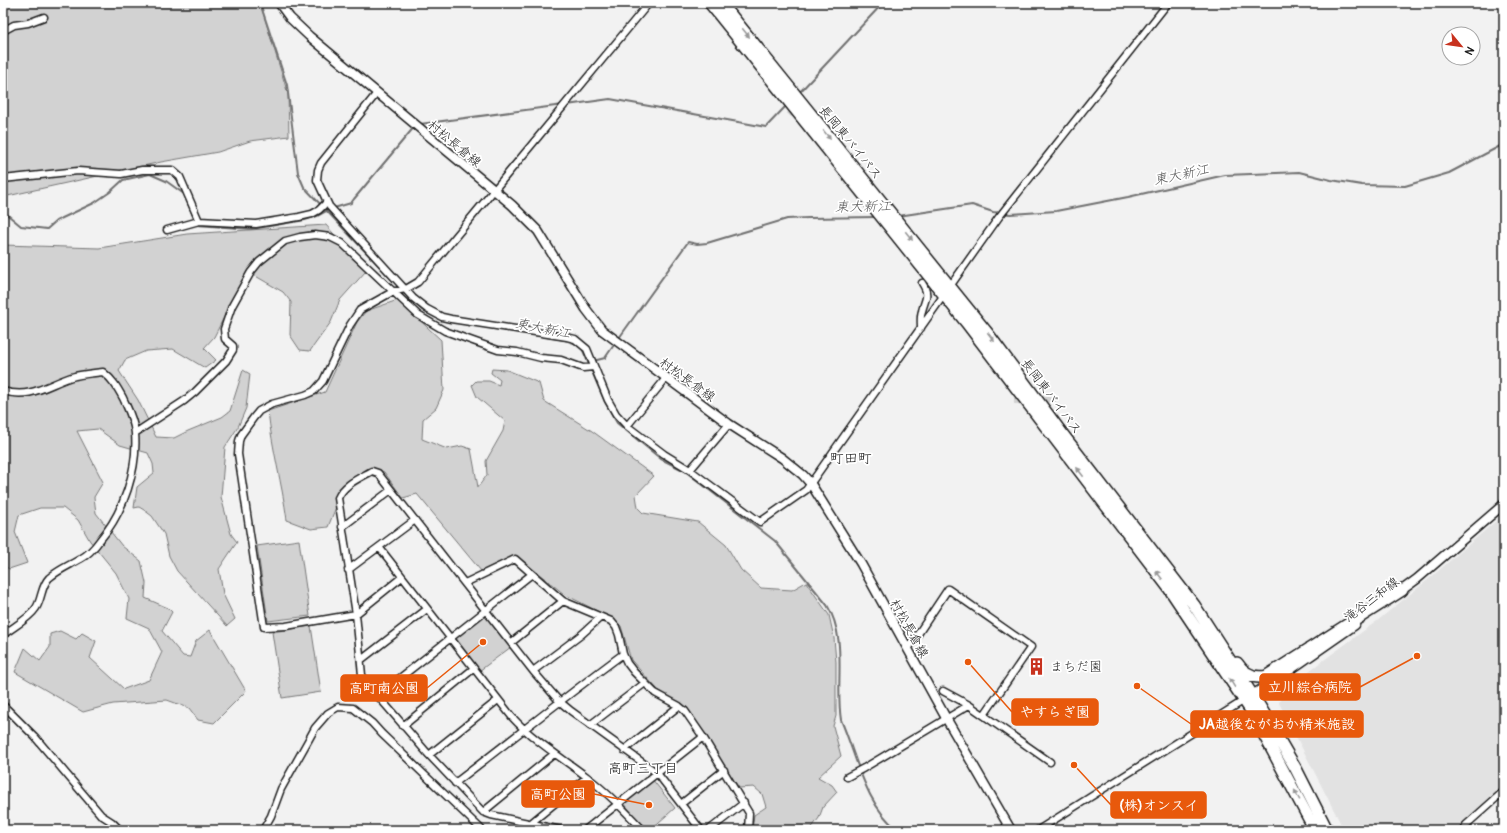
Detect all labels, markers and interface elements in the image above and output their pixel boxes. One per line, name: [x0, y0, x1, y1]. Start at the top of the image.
north arrow: [1441, 26, 1481, 66]
one-way arrow: [741, 28, 750, 39]
text: N: [1462, 44, 1477, 58]
street label: 長岡東バイパス: [815, 102, 885, 183]
street label: 村松長倉線: [424, 117, 485, 171]
one-way arrow: [823, 129, 832, 140]
water label: 東大新江: [1152, 160, 1211, 189]
water label: 東大新江: [835, 197, 892, 215]
one-way arrow: [905, 230, 914, 241]
water label: 東大新江: [514, 315, 573, 342]
one-way arrow: [986, 332, 994, 342]
street label: 村松長倉線: [656, 354, 719, 406]
street label: 長岡東バイパス: [1018, 356, 1085, 438]
district label: 町田町: [830, 450, 872, 467]
one-way arrow: [1076, 467, 1084, 478]
one-way arrow: [1155, 570, 1163, 581]
street label: 滝谷三和線: [1341, 573, 1403, 626]
street label: 村松長倉線: [886, 596, 932, 662]
building icon: まちだ園: [1027, 656, 1047, 676]
place label: まちだ園: [1050, 659, 1102, 675]
callout: 立川綜合病院: [1260, 674, 1360, 700]
callout: 高町南公園: [341, 675, 427, 701]
one-way arrow: [1228, 677, 1235, 689]
text: 立川綜合病院: [1268, 679, 1352, 696]
text: 高町南公園: [349, 680, 419, 697]
callout: やすらぎ園: [1012, 699, 1098, 725]
text: やすらぎ園: [1020, 704, 1090, 721]
callout: JA越後ながおか精米施設: [1191, 711, 1363, 737]
text: JA越後ながおか精米施設: [1199, 716, 1355, 733]
district label: 高町三丁目: [608, 760, 678, 777]
callout: 高町公園: [522, 781, 594, 807]
text: 高町公園: [530, 786, 586, 803]
one-way arrow: [1294, 789, 1300, 801]
callout: (株)オンスイ: [1111, 792, 1206, 818]
text: (株)オンスイ: [1119, 797, 1199, 814]

